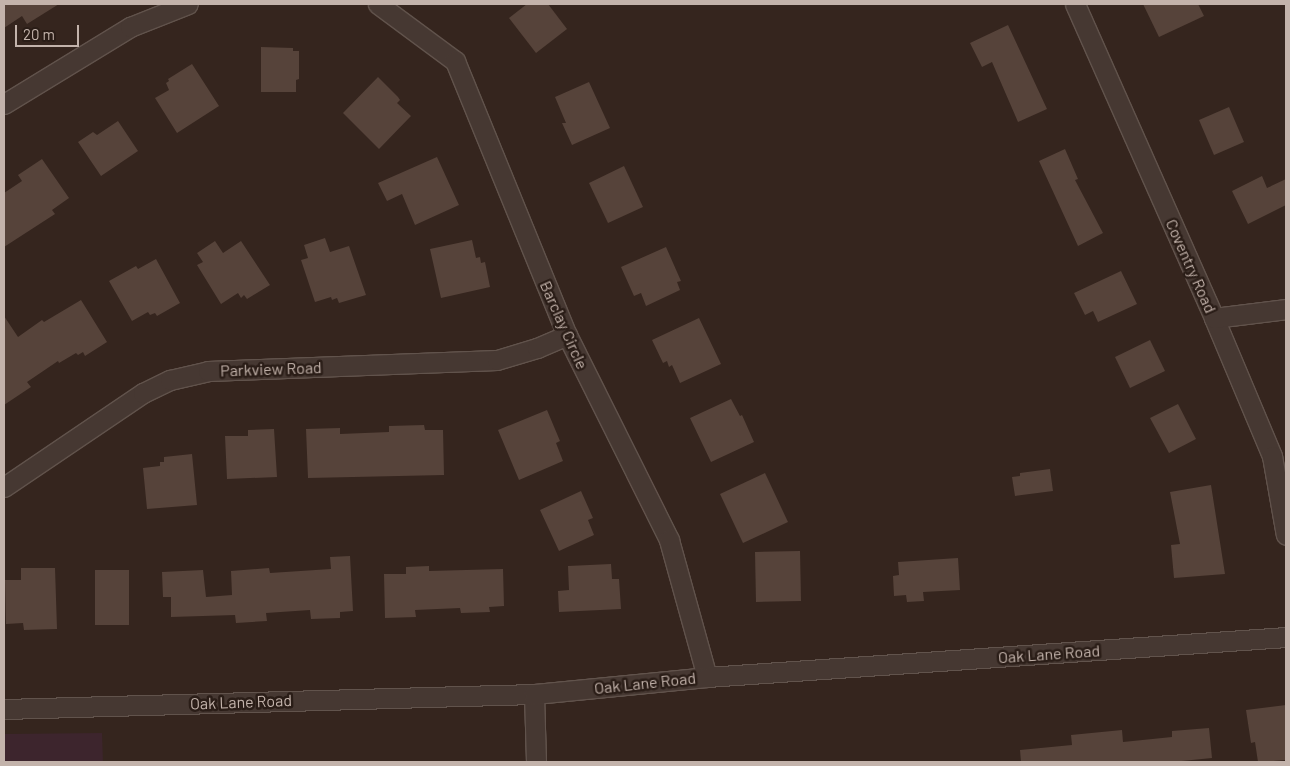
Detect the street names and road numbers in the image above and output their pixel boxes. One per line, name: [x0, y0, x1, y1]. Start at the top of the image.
street label: Coventry Road: [1162, 216, 1220, 316]
street label: Barclay Circle: [536, 278, 592, 372]
street label: Parkview Road: [220, 358, 322, 380]
street label: Oak Lane Road: [997, 641, 1101, 667]
street label: Oak Lane Road: [593, 668, 697, 698]
street label: Oak Lane Road: [190, 691, 292, 713]

